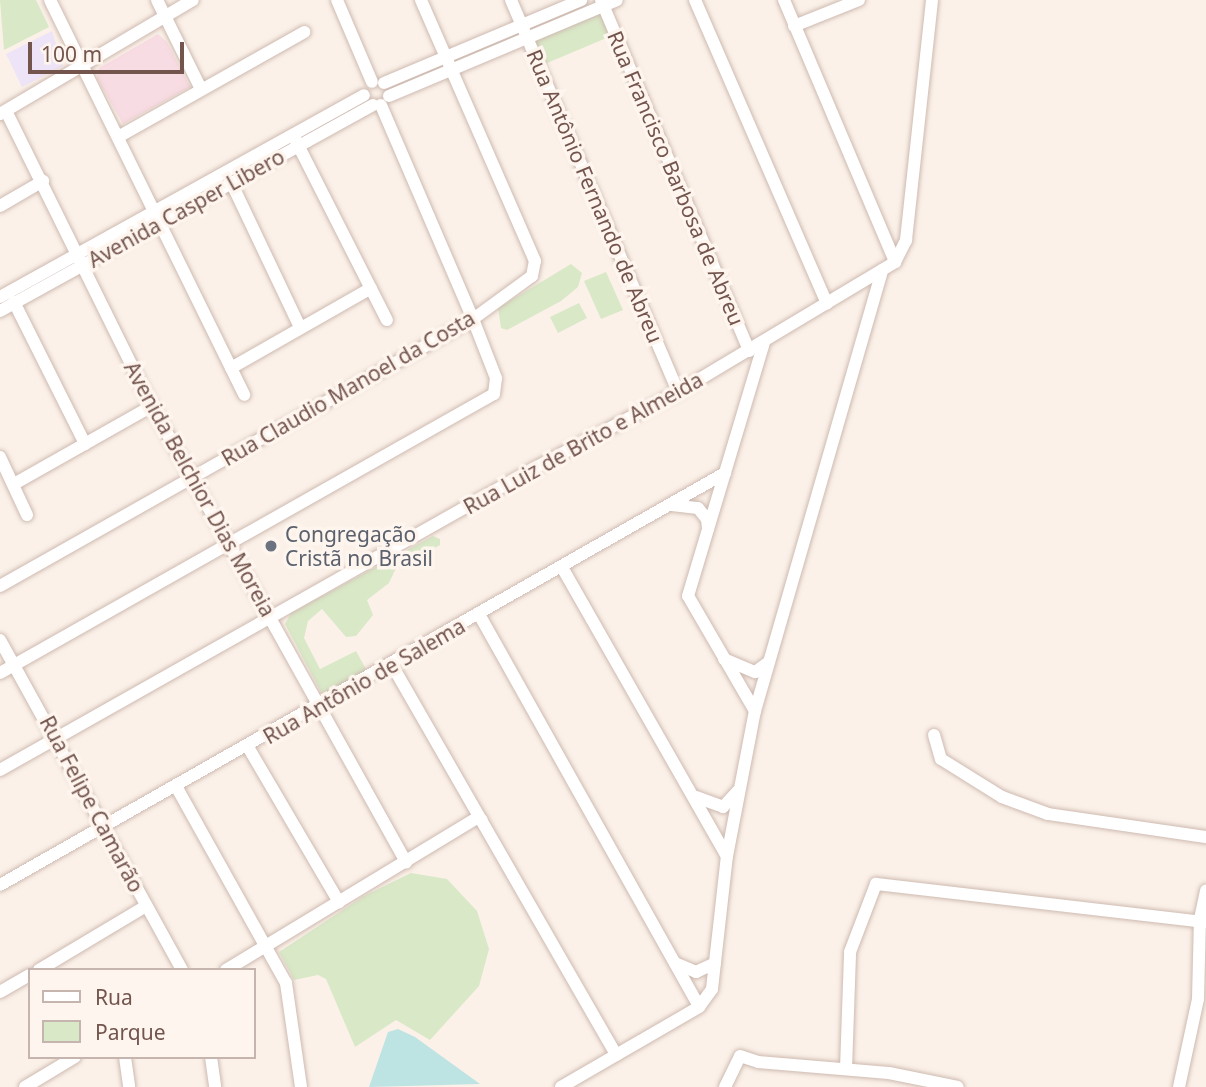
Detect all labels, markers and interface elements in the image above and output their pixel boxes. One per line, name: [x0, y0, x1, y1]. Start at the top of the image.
street label: Rua Francisco Barbosa de Abreu: [602, 27, 750, 329]
scale bar: [32, 28, 187, 72]
text: 100 m: [41, 40, 102, 68]
street label: Rua Antônio Fernando de Abreu: [522, 45, 668, 347]
street label: Avenida Casper Libero: [83, 143, 289, 273]
street label: Rua Claudio Manoel da Costa: [217, 305, 479, 471]
street label: Avenida Belchior Dias Moreia: [119, 357, 281, 621]
street label: Rua Luiz de Brito e Almeida: [459, 367, 707, 519]
place label: Congregação Cristã no Brasil: [285, 521, 433, 571]
marker: Congregação Cristã no Brasil: [263, 538, 279, 554]
street label: Rua Antônio de Salema: [259, 613, 469, 749]
street label: Rua Felipe Camarão: [35, 711, 149, 897]
legend: [28, 968, 256, 1059]
text: Rua: [95, 983, 133, 1011]
text: Parque: [95, 1018, 165, 1046]

